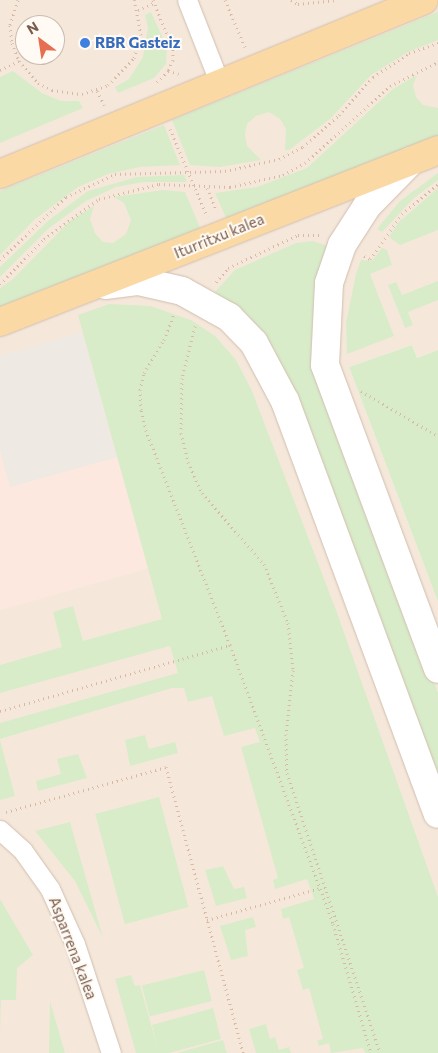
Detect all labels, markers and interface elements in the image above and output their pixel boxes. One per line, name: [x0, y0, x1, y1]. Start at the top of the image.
north arrow: [15, 15, 65, 65]
text: N: [24, 18, 41, 38]
place label: RBR Gasteiz: [95, 34, 180, 52]
marker: RBR Gasteiz: [79, 37, 91, 49]
street label: Iturritxu kalea: [171, 210, 267, 262]
street label: Asparrena kalea: [45, 894, 101, 1002]

